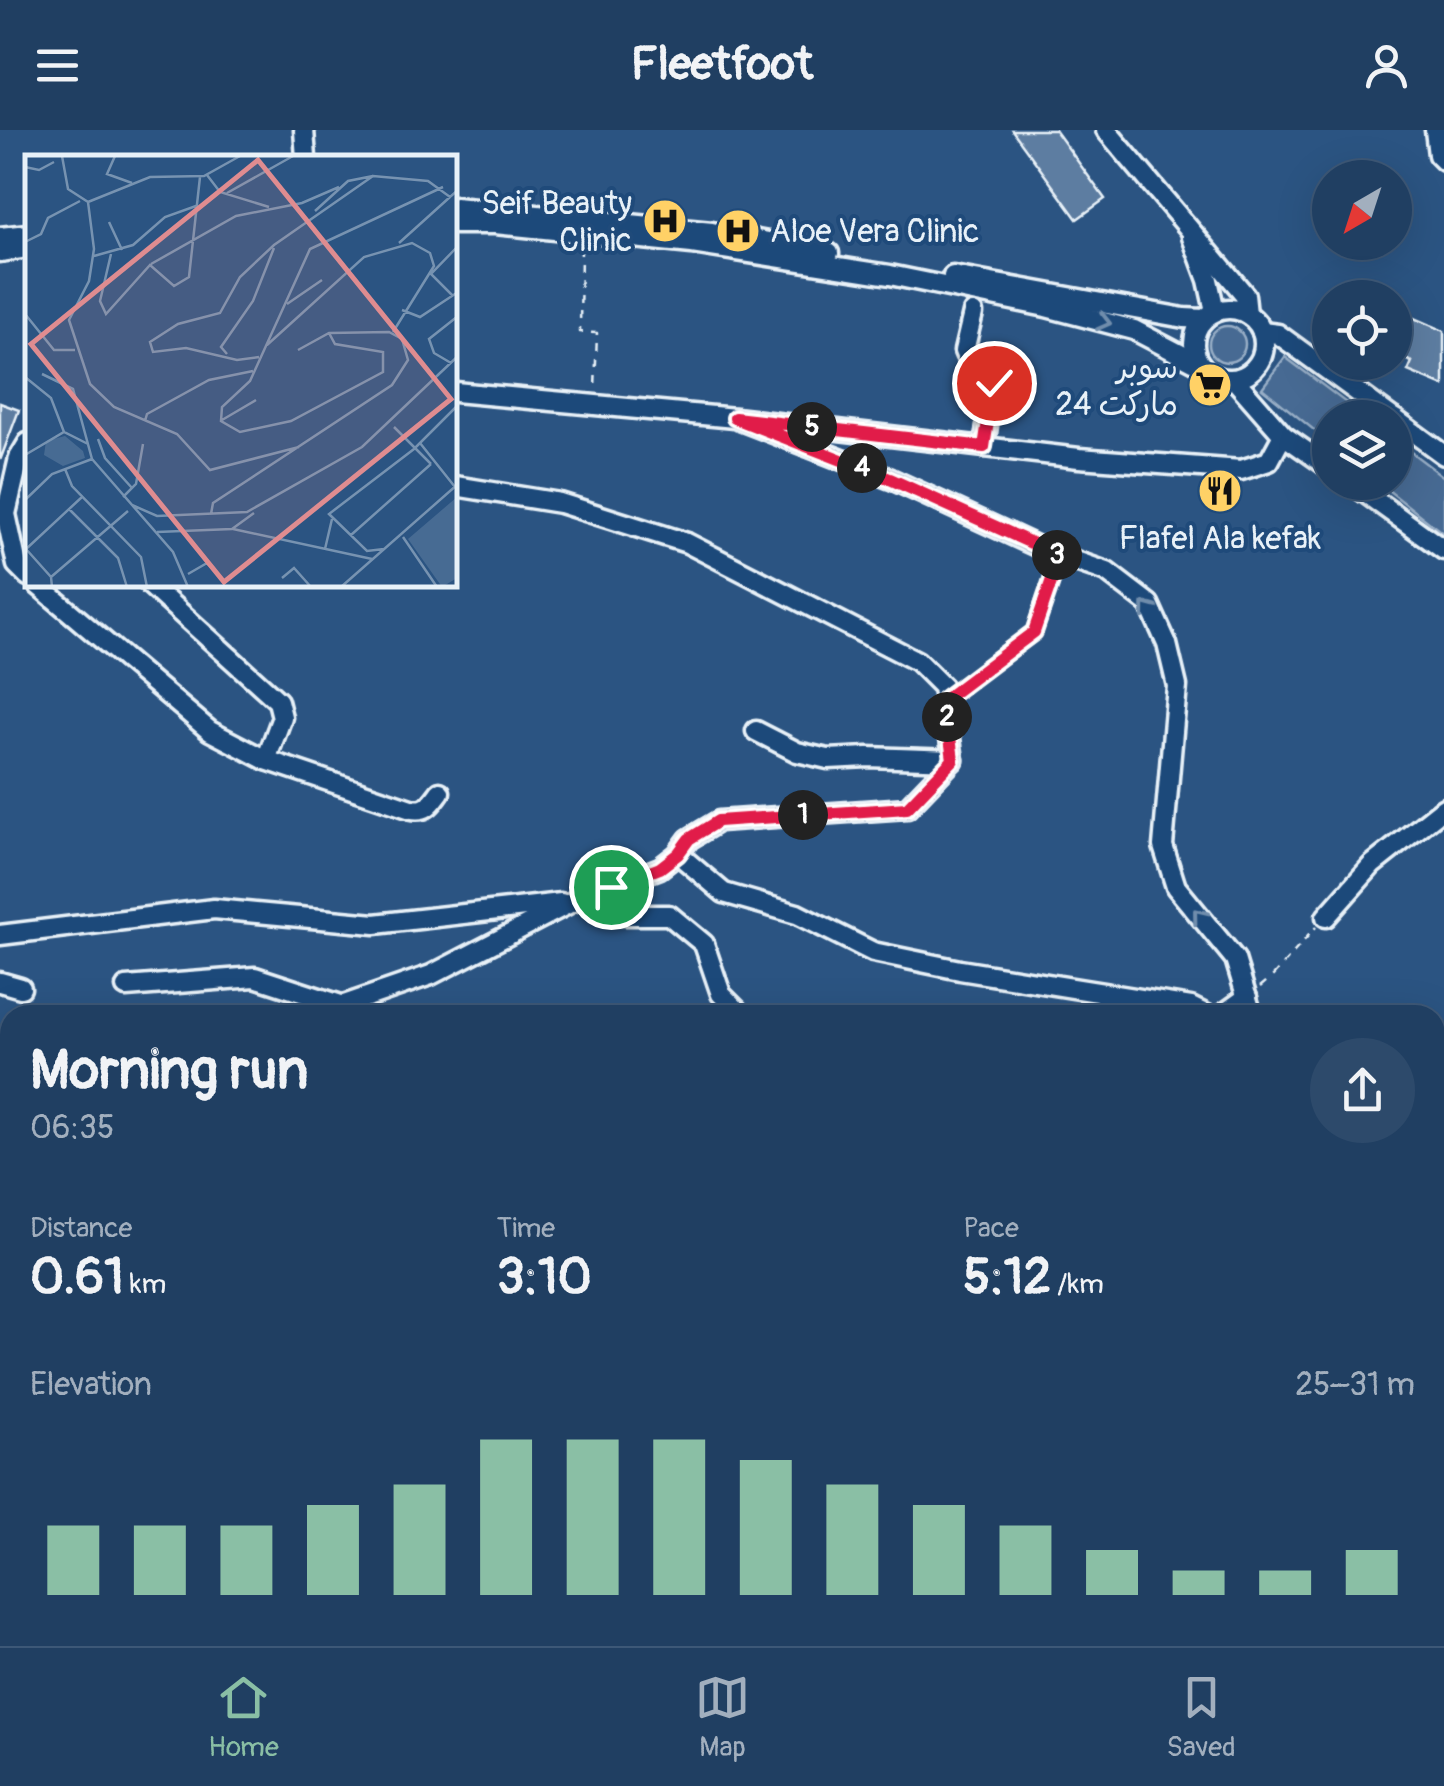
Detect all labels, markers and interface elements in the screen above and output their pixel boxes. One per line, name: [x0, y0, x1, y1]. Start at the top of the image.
text: Fleetfoot: [631, 37, 813, 93]
icon: menu: [30, 38, 85, 93]
icon: person: [1359, 38, 1414, 93]
inset map: [25, 155, 458, 588]
north arrow: [1312, 160, 1412, 260]
map controls: [1312, 160, 1412, 500]
place label: Seif Beauty Clinic: [481, 184, 632, 261]
hospital icon: Seif Beauty Clinic: [642, 198, 688, 244]
hospital icon: Aloe Vera Clinic: [715, 208, 761, 254]
place label: Aloe Vera Clinic: [770, 212, 979, 252]
button: locate: [1312, 280, 1412, 380]
one-way arrow: [1095, 310, 1112, 331]
pin: [952, 341, 1037, 426]
place label: سوبر ماركت 24: [1055, 348, 1178, 425]
icon: check: [967, 356, 1022, 411]
supermarket icon: سوبر ماركت 24: [1187, 362, 1233, 408]
button: layers: [1312, 400, 1412, 500]
pin: 5: [787, 402, 837, 452]
text: 5: [804, 409, 820, 444]
pin: 4: [837, 443, 887, 493]
text: 4: [854, 450, 870, 485]
restaurant icon: Flafel Ala kefak: [1197, 468, 1243, 514]
place label: Flafel Ala kefak: [1119, 519, 1321, 559]
pin: 3: [1032, 530, 1082, 580]
text: 3: [1049, 537, 1065, 572]
one-way arrow: [1141, 600, 1159, 619]
pin: 2: [922, 692, 972, 742]
text: 2: [939, 699, 955, 734]
pin: 1: [778, 790, 828, 840]
text: 1: [798, 797, 808, 832]
pin: [569, 845, 654, 930]
icon: arrive: [584, 860, 639, 915]
one-way arrow: [1192, 908, 1210, 926]
text: Morning run: [30, 1036, 308, 1105]
button: share: [1310, 1038, 1415, 1143]
text: 06:35: [30, 1108, 114, 1148]
text: Distance: [30, 1211, 132, 1246]
text: Time: [497, 1211, 555, 1246]
text: Pace: [963, 1211, 1019, 1246]
text: 0.61: [30, 1246, 124, 1309]
text: 3:10: [497, 1246, 592, 1309]
text: 5:12: [963, 1246, 1051, 1309]
text: km: [124, 1267, 166, 1302]
text: /km: [1051, 1267, 1104, 1302]
text: Elevation: [30, 1365, 152, 1405]
text: 25–31 m: [1295, 1365, 1415, 1405]
tab: Home: [208, 1670, 279, 1765]
tab: Map: [695, 1670, 750, 1765]
tab: Saved: [1166, 1670, 1236, 1765]

